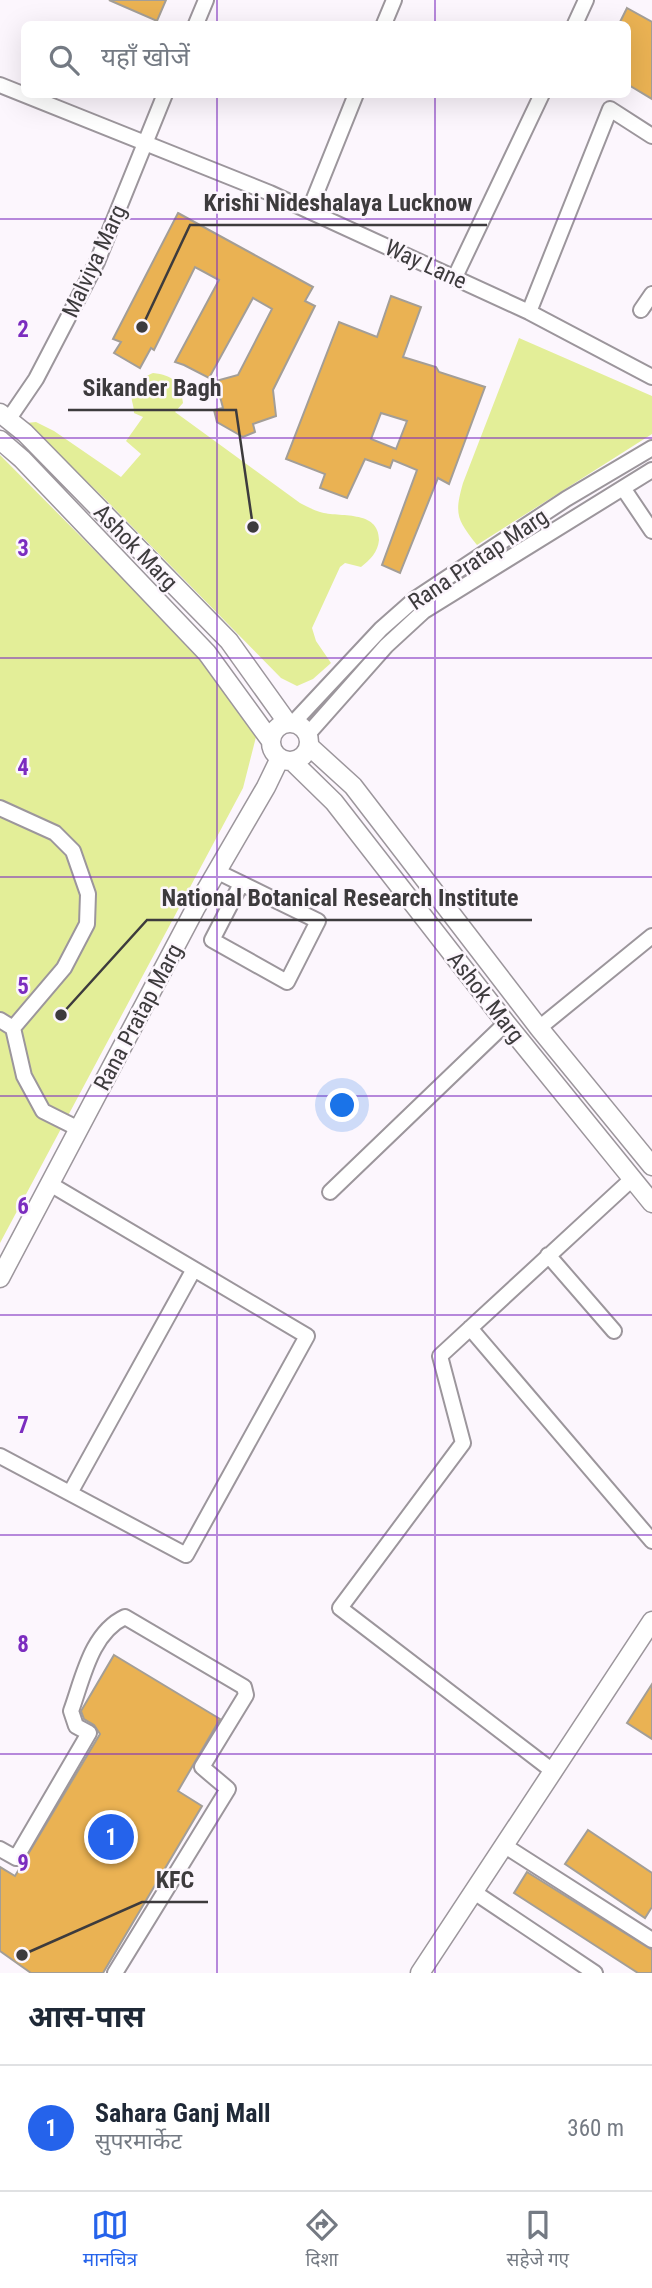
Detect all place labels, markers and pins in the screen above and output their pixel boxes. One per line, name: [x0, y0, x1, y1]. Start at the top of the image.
callout: Krishi Nideshalaya Lucknow: [190, 180, 487, 225]
callout: Sikander Bagh: [68, 365, 236, 410]
callout: National Botanical Research Institute: [147, 875, 532, 920]
pin: 1: [88, 1811, 134, 1863]
callout: KFC: [142, 1857, 208, 1902]

